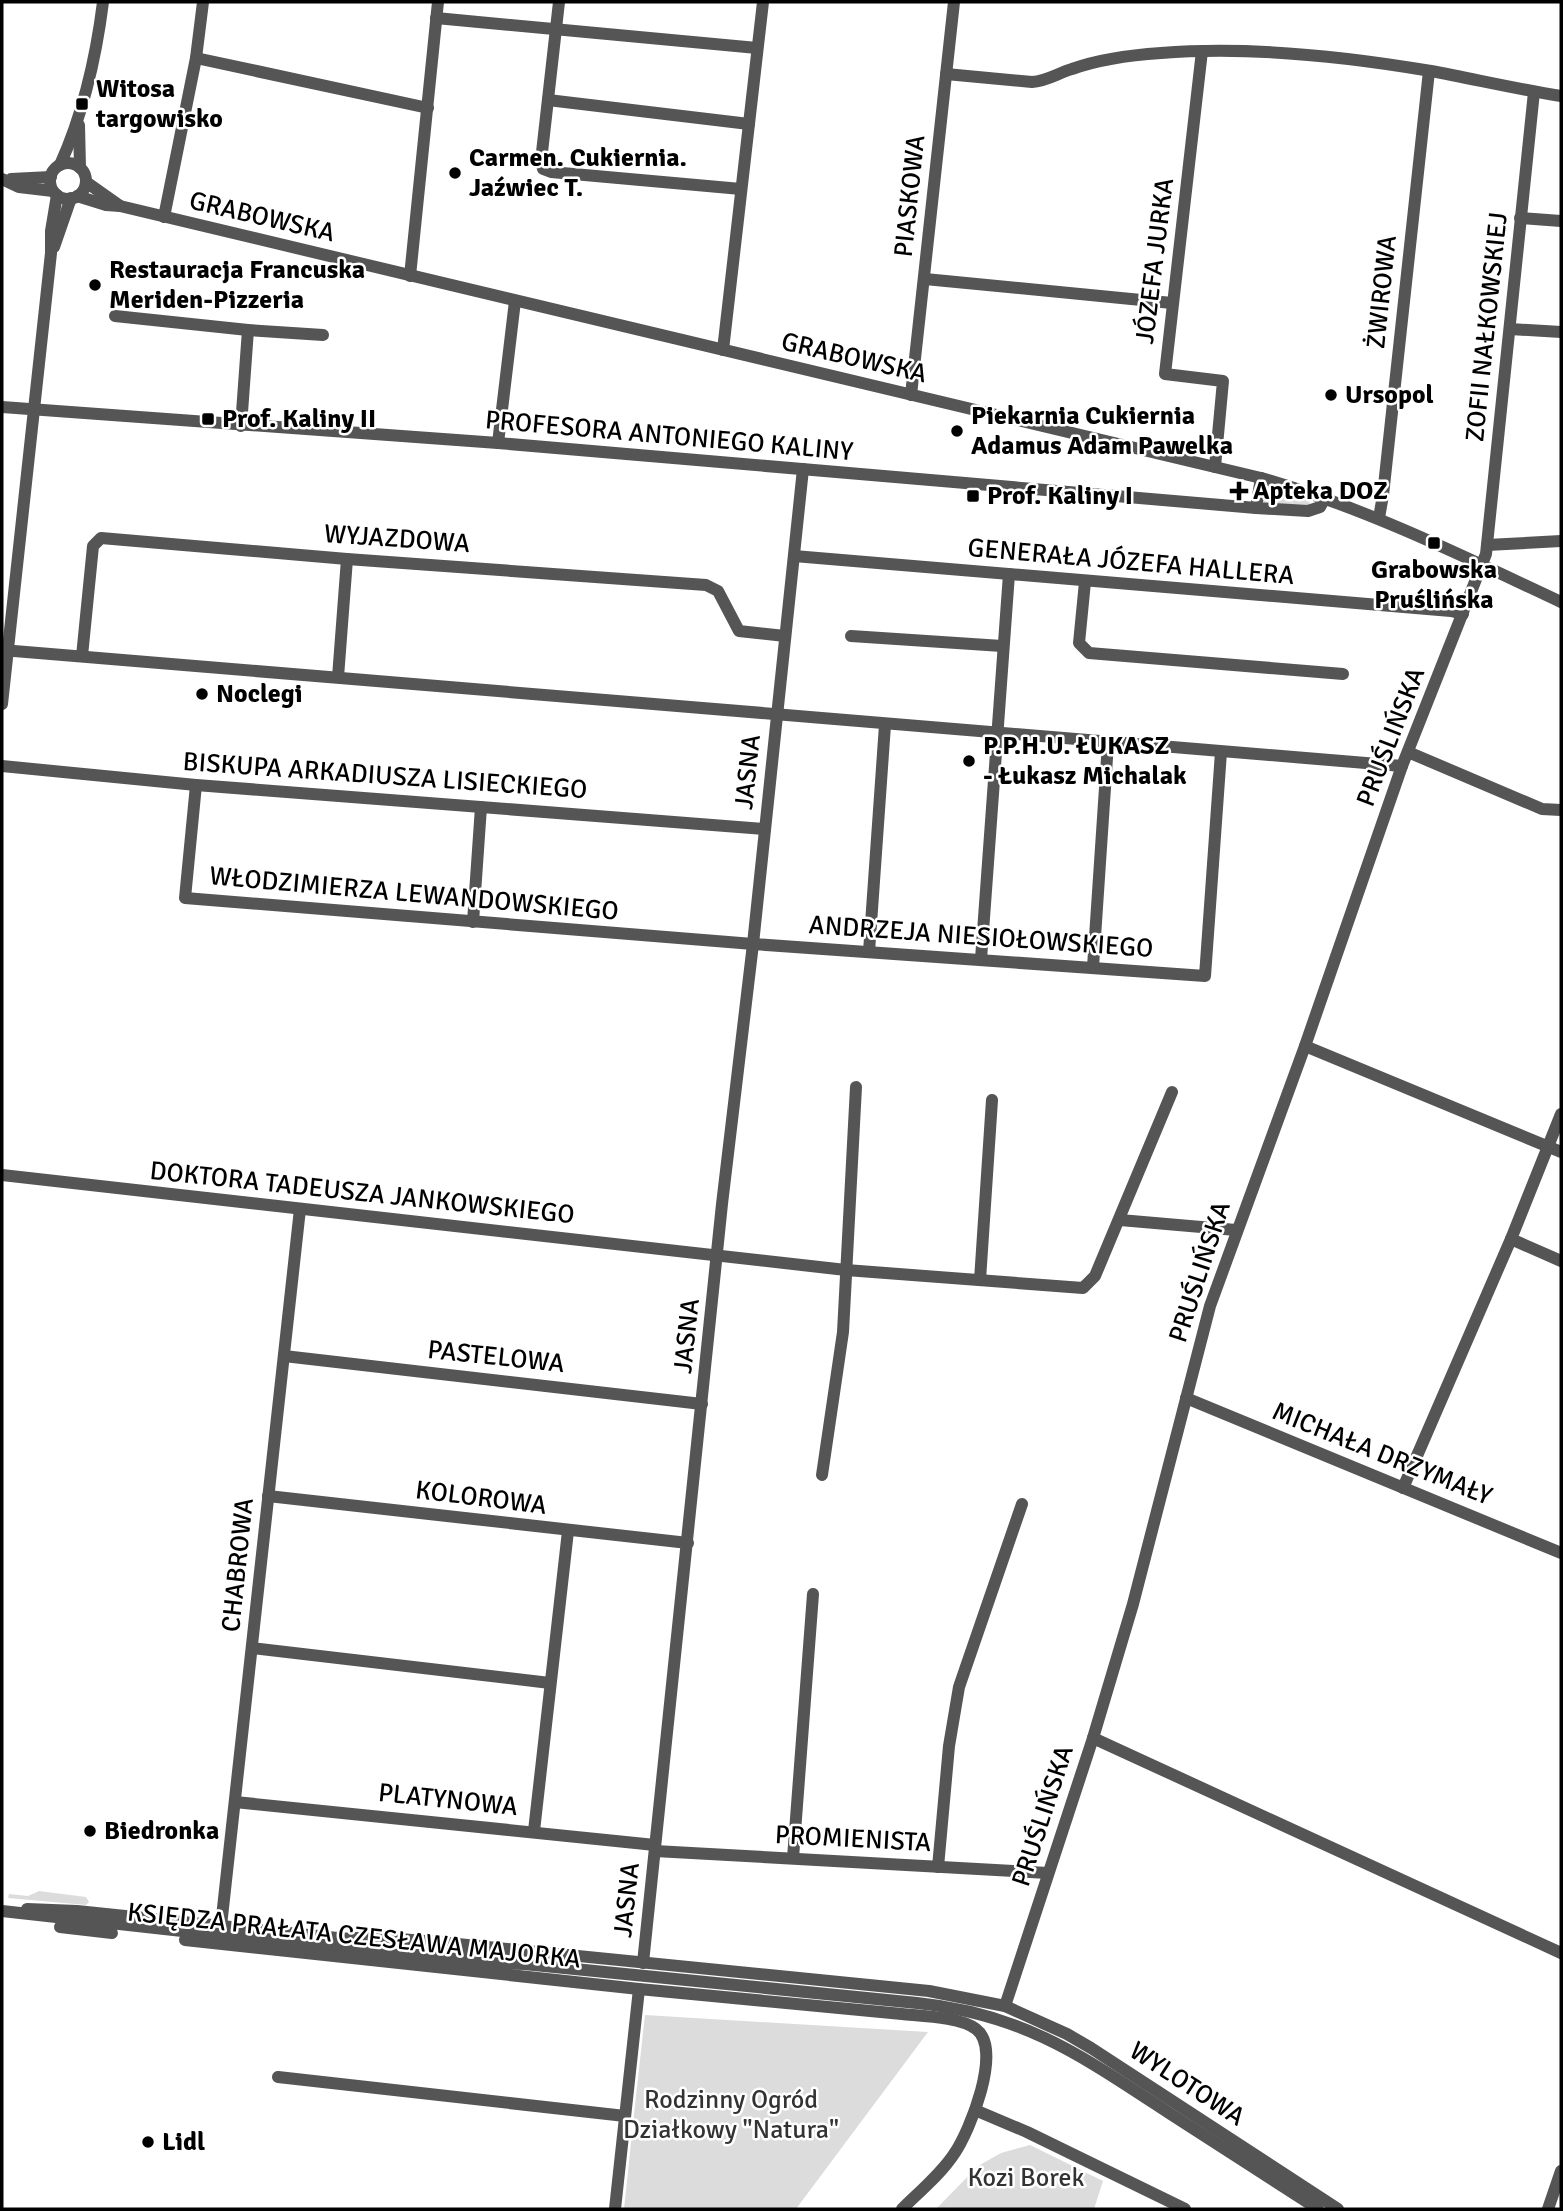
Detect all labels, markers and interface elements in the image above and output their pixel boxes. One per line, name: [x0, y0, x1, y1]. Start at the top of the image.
place label: Witosa targowisko: [95, 73, 223, 135]
marker: Witosa targowisko: [74, 96, 90, 112]
street label: PIASKOWA: [888, 133, 932, 258]
place label: Carmen. Cukiernia. Jaźwiec T.: [469, 142, 687, 204]
marker: Carmen. Cukiernia. Jaźwiec T.: [447, 165, 463, 181]
street label: JÓZEFA JURKA: [1129, 176, 1181, 346]
street label: GRABOWSKA: [186, 185, 338, 249]
street label: ZOFII NAŁKOWSKIEJ: [1459, 211, 1515, 443]
street label: ŻWIROWA: [1360, 234, 1404, 350]
place label: Restauracja Francuska Meriden-Pizzeria: [109, 254, 365, 316]
marker: Restauracja Francuska Meriden-Pizzeria: [87, 277, 103, 293]
street label: GRABOWSKA: [778, 326, 930, 390]
place label: Ursopol: [1345, 379, 1434, 411]
marker: Ursopol: [1323, 387, 1339, 403]
place label: Piekarnia Cukiernia Adamus Adam Pawelka: [971, 400, 1233, 462]
place label: Prof. Kaliny II: [222, 403, 376, 435]
street label: PROFESORA ANTONIEGO KALINY: [484, 404, 854, 468]
marker: Prof. Kaliny II: [200, 411, 216, 427]
marker: Piekarnia Cukiernia Adamus Adam Pawelka: [949, 423, 965, 439]
place label: Apteka DOZ: [1253, 475, 1388, 507]
place label: Prof. Kaliny I: [987, 480, 1133, 512]
marker: Apteka DOZ: [1231, 483, 1247, 499]
marker: Prof. Kaliny I: [965, 488, 981, 504]
street label: WYJAZDOWA: [323, 518, 471, 560]
street label: GENERAŁA JÓZEFA HALLERA: [966, 532, 1296, 592]
marker: Grabowska Pruślińska: [1426, 535, 1442, 551]
place label: Grabowska Pruślińska: [1371, 554, 1497, 616]
street label: PRUŚLIŃSKA: [1350, 663, 1432, 811]
place label: Noclegi: [216, 678, 302, 710]
marker: Noclegi: [194, 686, 210, 702]
place label: P.P.H.U. ŁUKASZ - Łukasz Michalak: [983, 730, 1187, 792]
street label: JASNA: [728, 733, 768, 811]
street label: BISKUPA ARKADIUSZA LISIECKIEGO: [182, 746, 588, 806]
marker: P.P.H.U. ŁUKASZ - Łukasz Michalak: [961, 753, 977, 769]
street label: WŁODZIMIERZA LEWANDOWSKIEGO: [208, 860, 620, 928]
street label: ANDRZEJA NIESIOŁOWSKIEGO: [808, 909, 1154, 965]
street label: DOKTORA TADEUSZA JANKOWSKIEGO: [148, 1155, 576, 1231]
street label: PRUŚLIŃSKA: [1162, 1197, 1238, 1347]
street label: JASNA: [667, 1297, 707, 1375]
street label: PASTELOWA: [426, 1334, 566, 1380]
street label: MICHAŁA DRZYMAŁY: [1267, 1395, 1497, 1513]
street label: KOLOROWA: [414, 1474, 548, 1522]
street label: CHABROWA: [215, 1496, 261, 1633]
street label: PRUŚLIŃSKA: [1005, 1741, 1081, 1891]
street label: PLATYNOWA: [377, 1777, 520, 1823]
place label: Biedronka: [104, 1815, 219, 1847]
street label: PROMIENISTA: [774, 1819, 932, 1859]
marker: Biedronka: [82, 1823, 98, 1839]
street label: JASNA: [607, 1861, 647, 1939]
street label: KSIĘDZA PRAŁATA CZESŁAWA MAJORKA: [126, 1896, 582, 1976]
street label: WYLOTOWA: [1123, 2035, 1251, 2133]
park label: Rodzinny Ogród Działkowy "Natura": [623, 2084, 839, 2146]
place label: Lidl: [162, 2126, 205, 2158]
marker: Lidl: [140, 2134, 156, 2150]
park label: Kozi Borek: [968, 2162, 1084, 2194]

